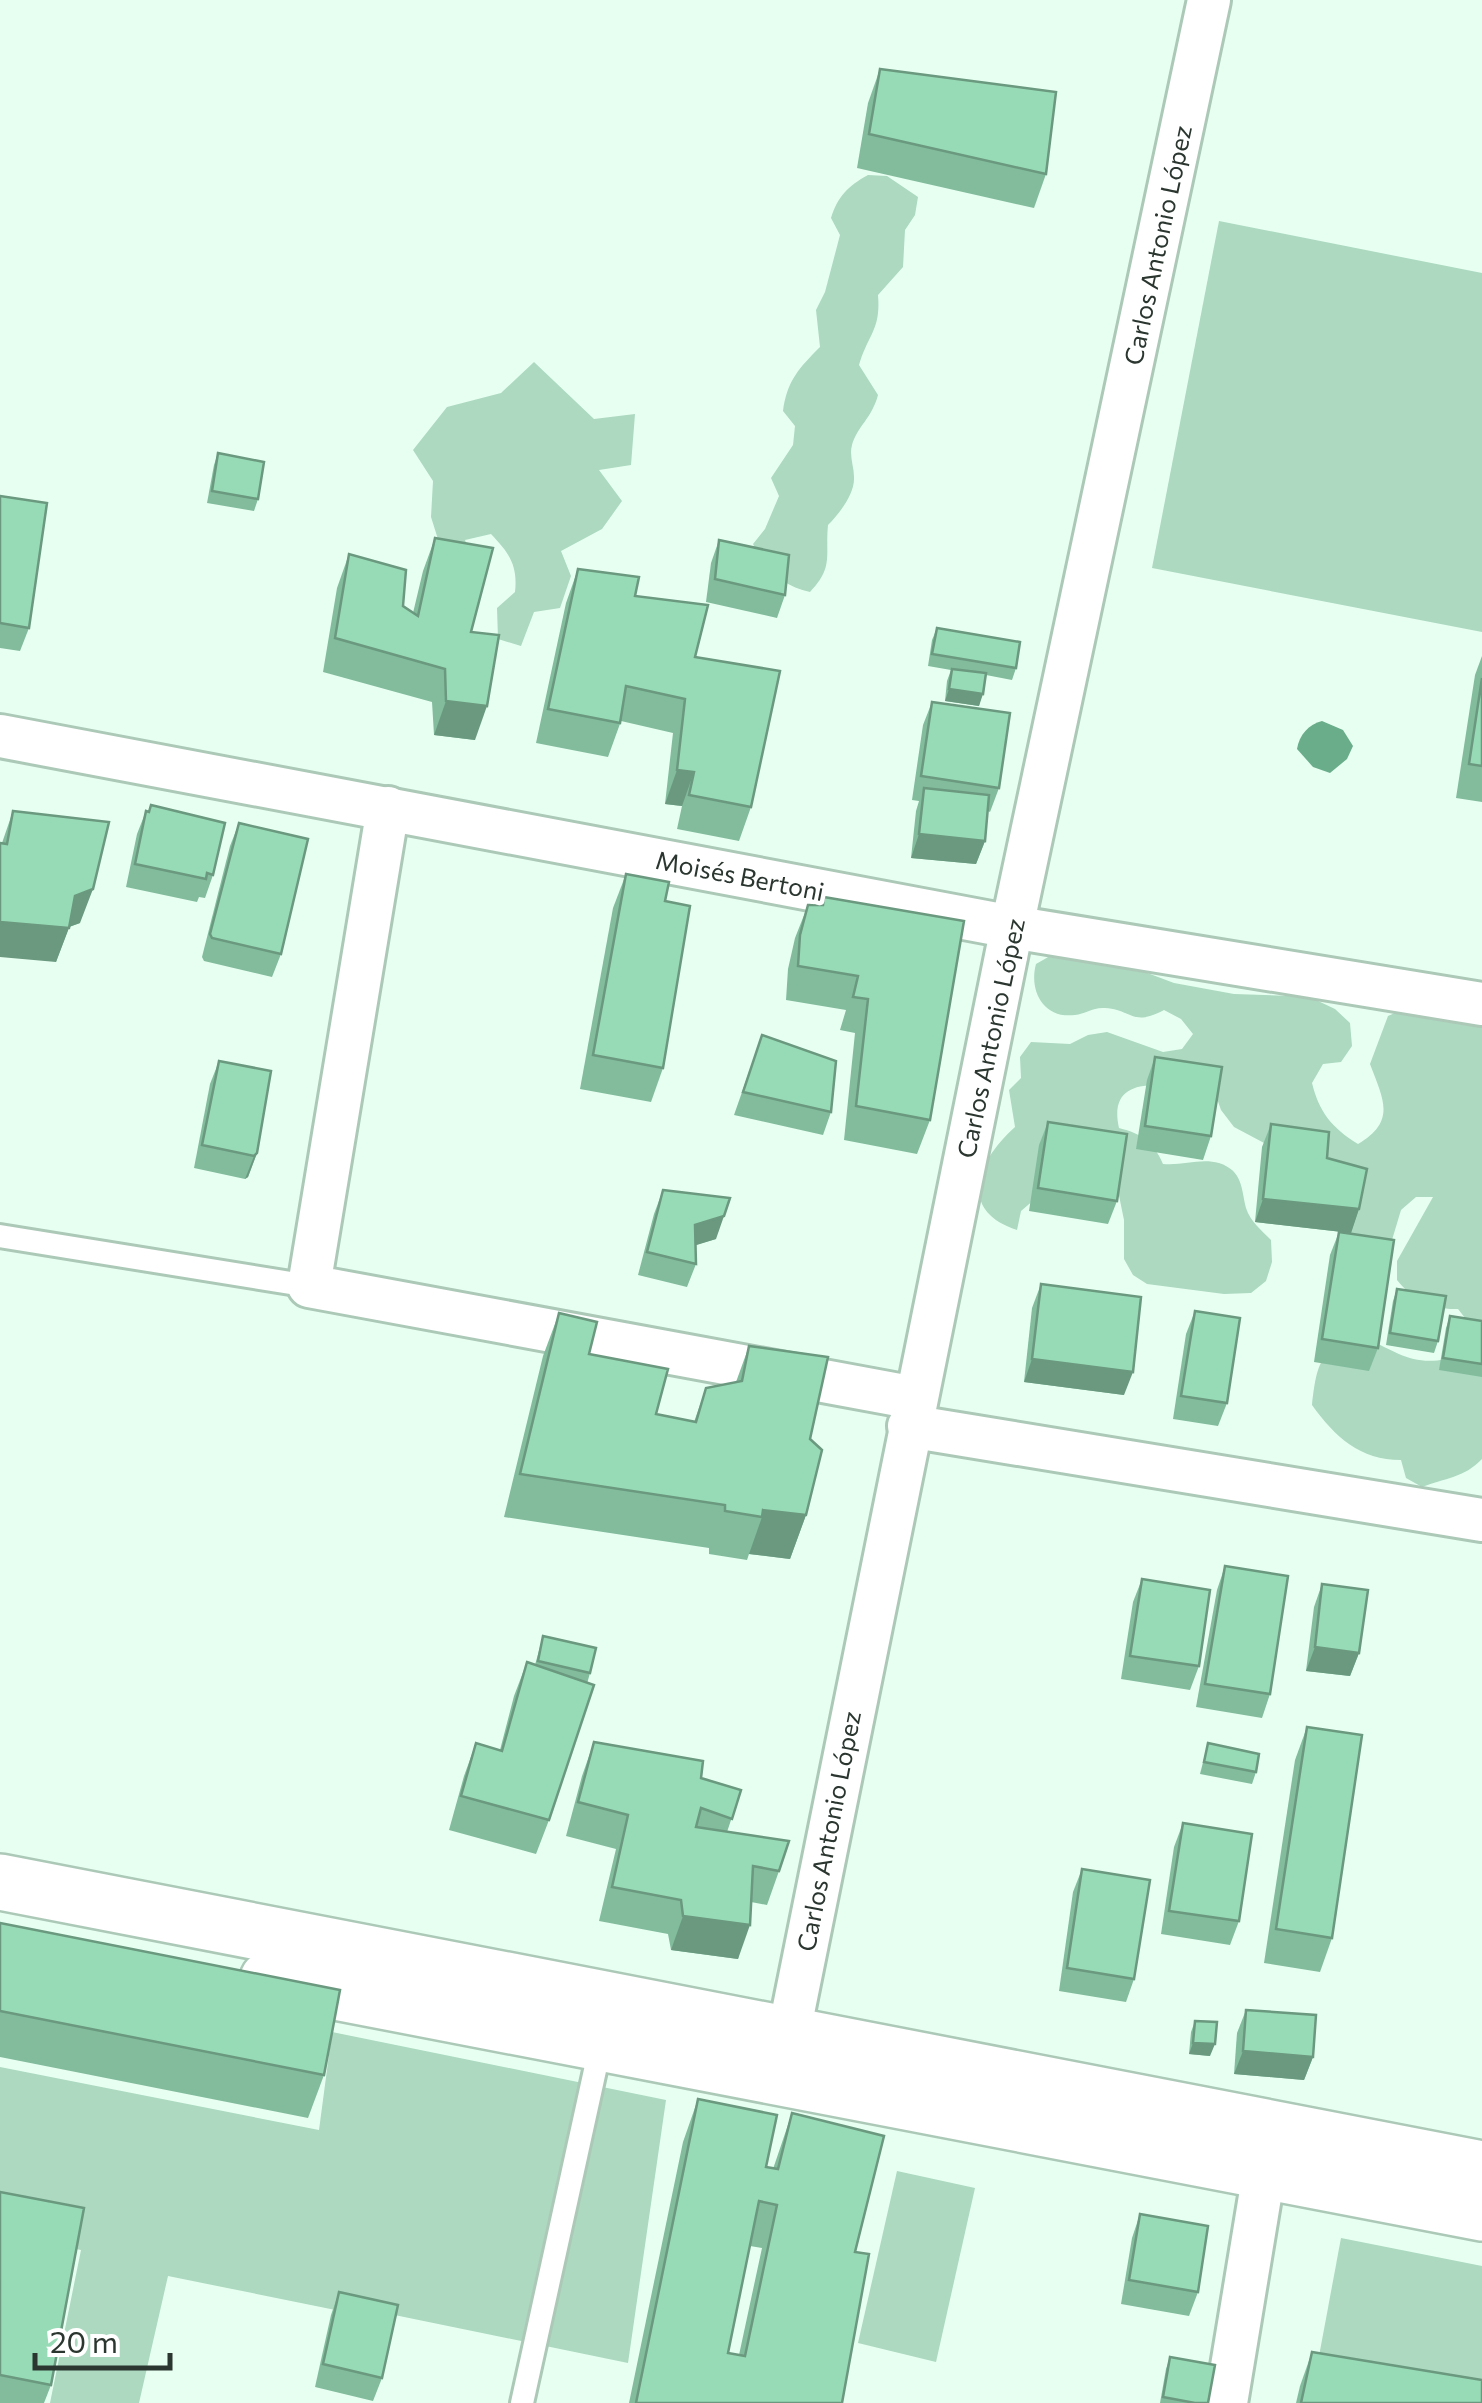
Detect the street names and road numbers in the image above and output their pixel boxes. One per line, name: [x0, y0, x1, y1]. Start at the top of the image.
street label: Carlos Antonio López: [1117, 122, 1197, 368]
street label: Moisés Bertoni: [653, 844, 827, 906]
street label: Carlos Antonio López: [950, 915, 1030, 1161]
street label: Carlos Antonio López: [790, 1708, 866, 1954]

